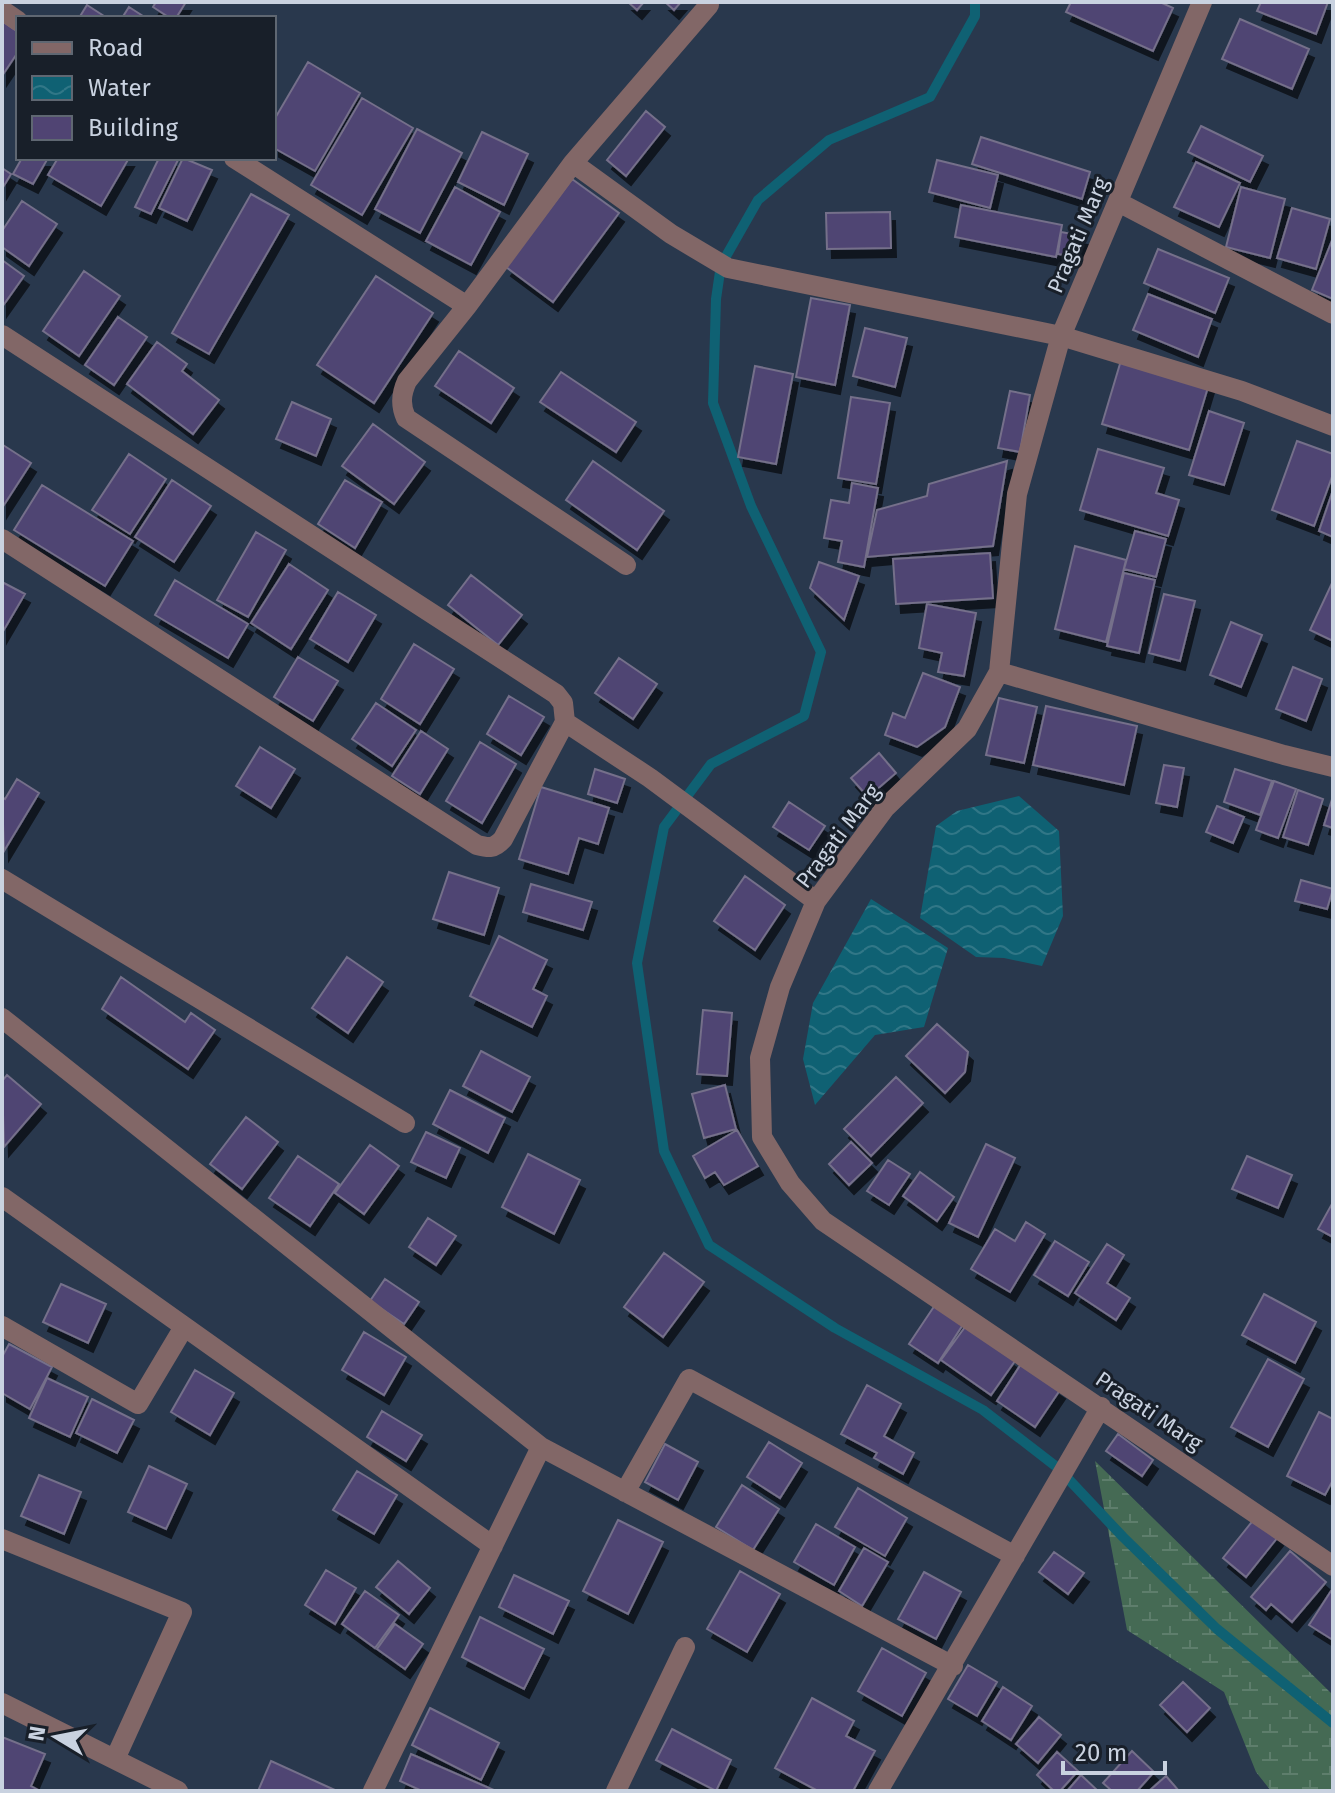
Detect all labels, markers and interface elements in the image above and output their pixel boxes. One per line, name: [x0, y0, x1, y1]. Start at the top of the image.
legend: [16, 16, 276, 160]
text: Road: [88, 34, 143, 62]
text: Water: [88, 74, 152, 102]
text: Building: [88, 114, 178, 142]
street label: Pragati Marg: [1041, 172, 1115, 297]
street label: Pragati Marg: [790, 778, 886, 893]
street label: Pragati Marg: [1090, 1365, 1208, 1457]
north arrow: [16, 1697, 96, 1777]
text: N: [22, 1724, 51, 1743]
scale bar: [1063, 1725, 1165, 1775]
text: 20 m: [1075, 1739, 1127, 1767]

